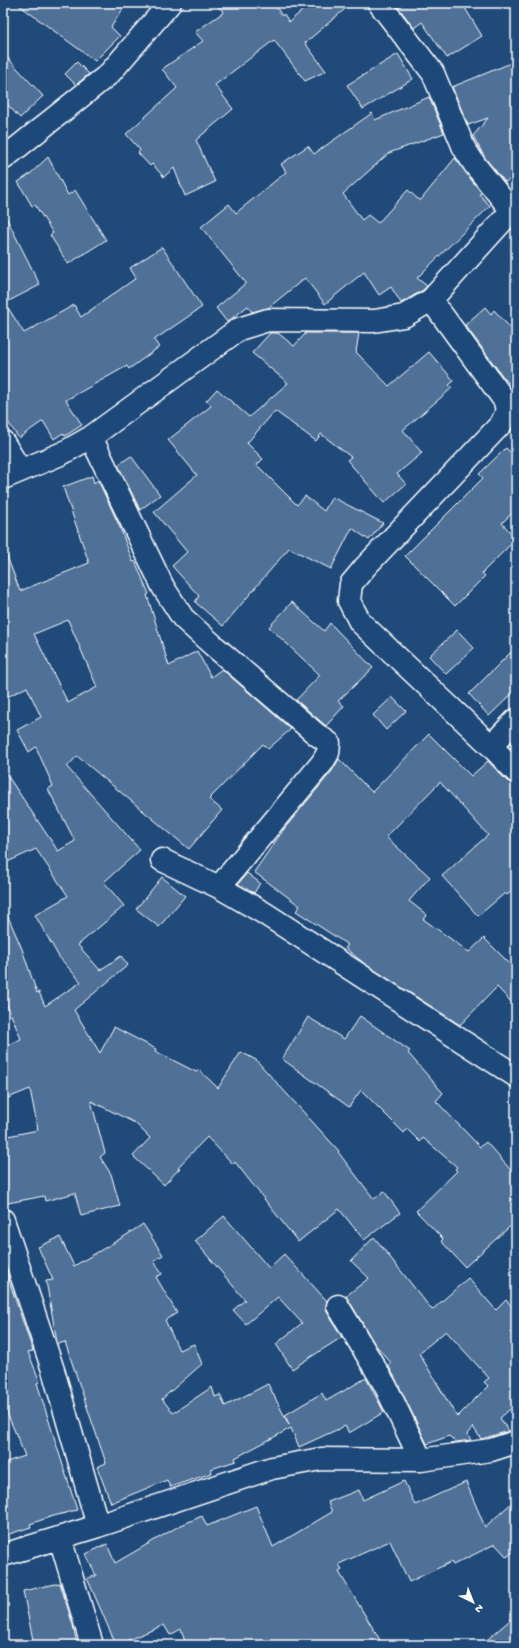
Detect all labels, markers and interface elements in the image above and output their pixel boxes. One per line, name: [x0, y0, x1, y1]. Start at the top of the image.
north arrow: [453, 1582, 493, 1622]
text: N: [472, 1601, 485, 1615]

